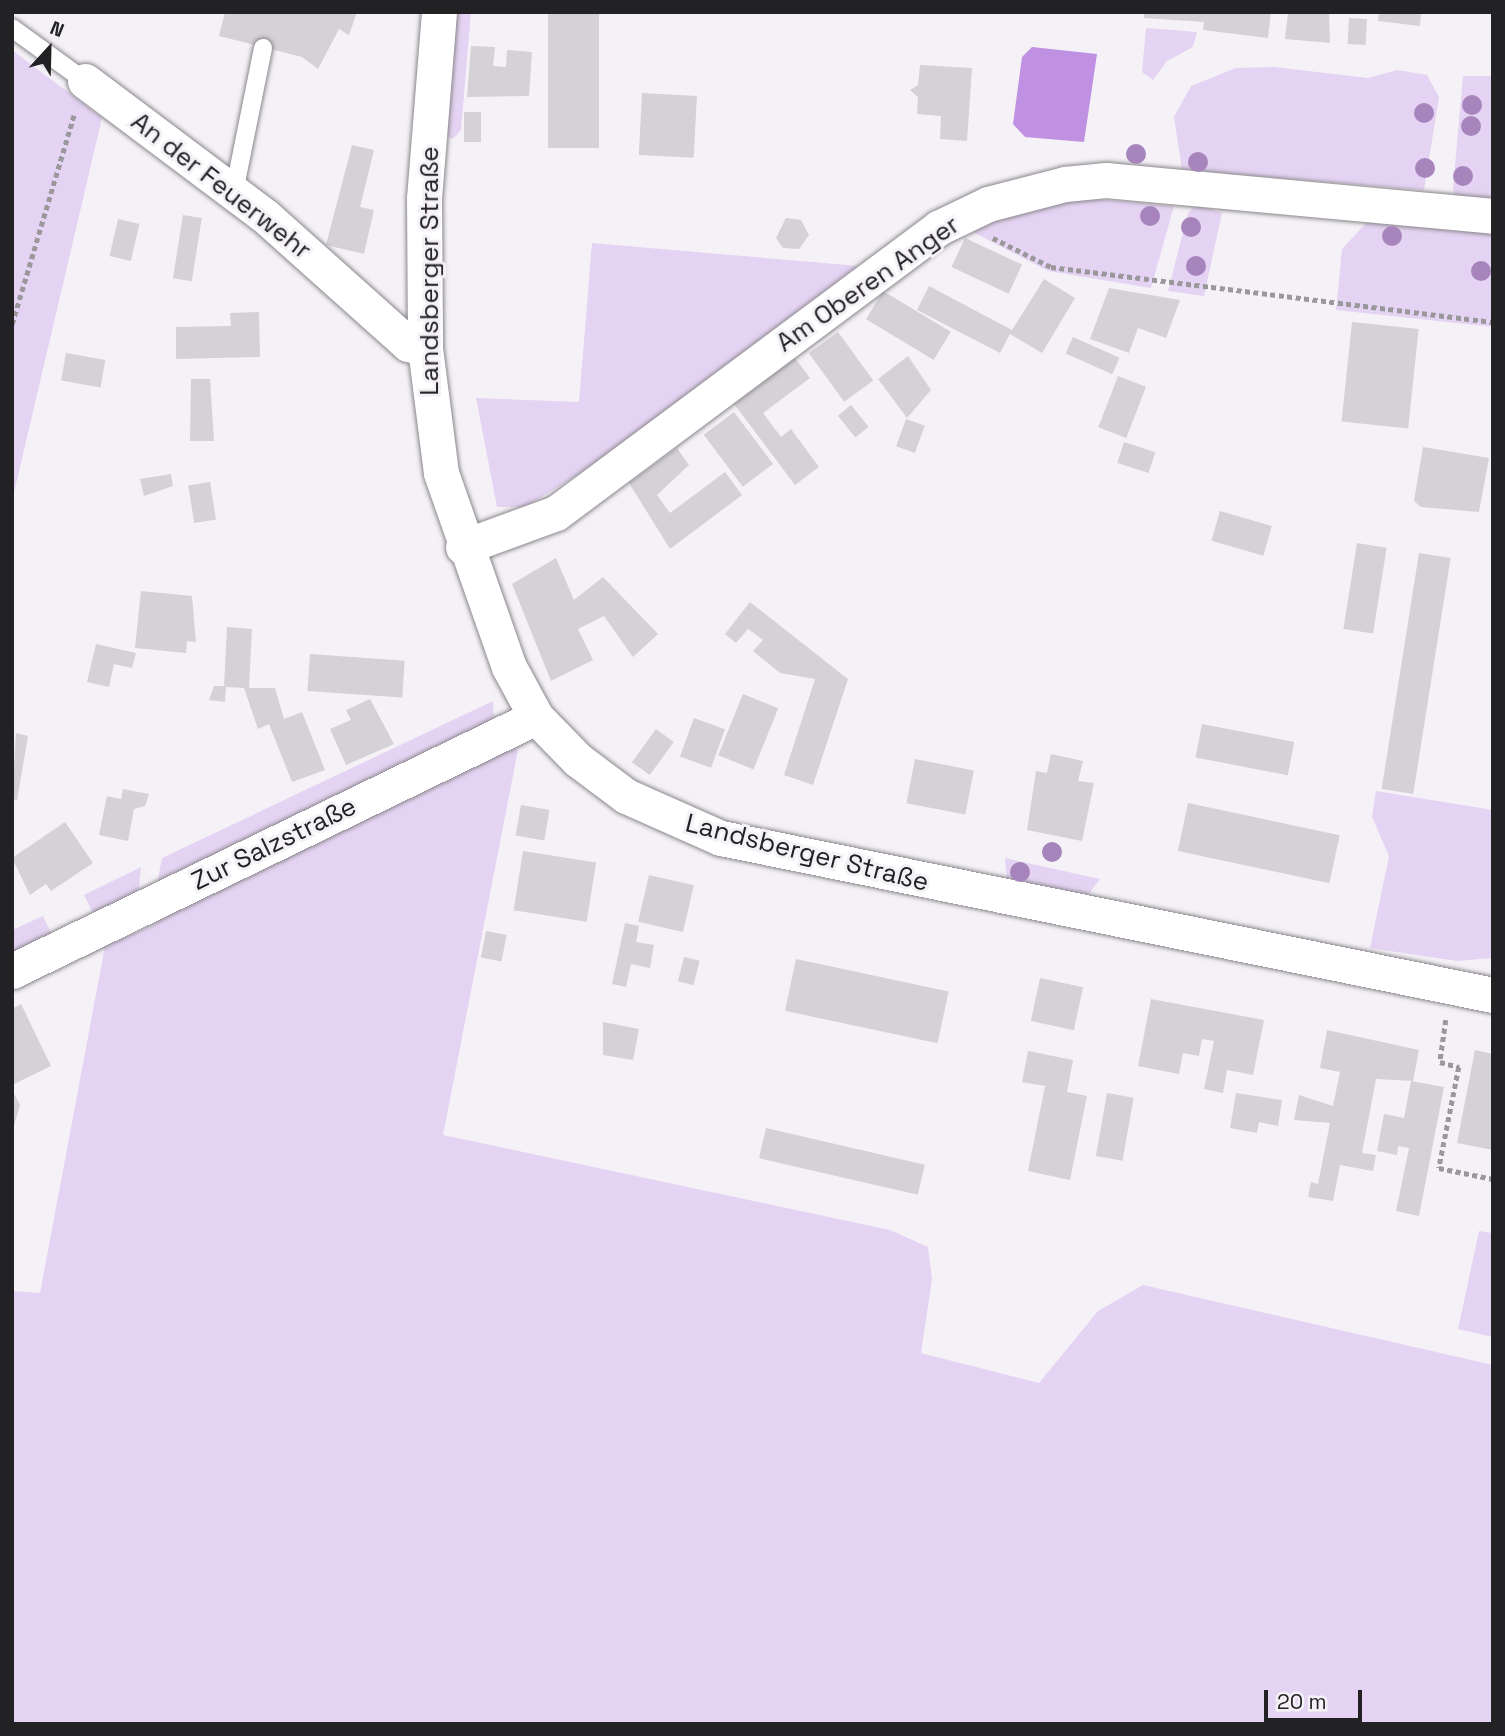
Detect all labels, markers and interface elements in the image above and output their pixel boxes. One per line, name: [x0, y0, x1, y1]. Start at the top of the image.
north arrow: [14, 14, 84, 84]
text: N: [46, 15, 68, 43]
street label: An der Feuerwehr: [125, 106, 317, 266]
street label: Landsberger Straße: [414, 146, 446, 396]
street label: Am Oberen Anger: [770, 209, 966, 359]
street label: Zur Salzstraße: [187, 791, 361, 897]
street label: Landsberger Straße: [682, 808, 932, 898]
scale bar: [1267, 1676, 1365, 1720]
text: 20 m: [1277, 1688, 1327, 1715]

